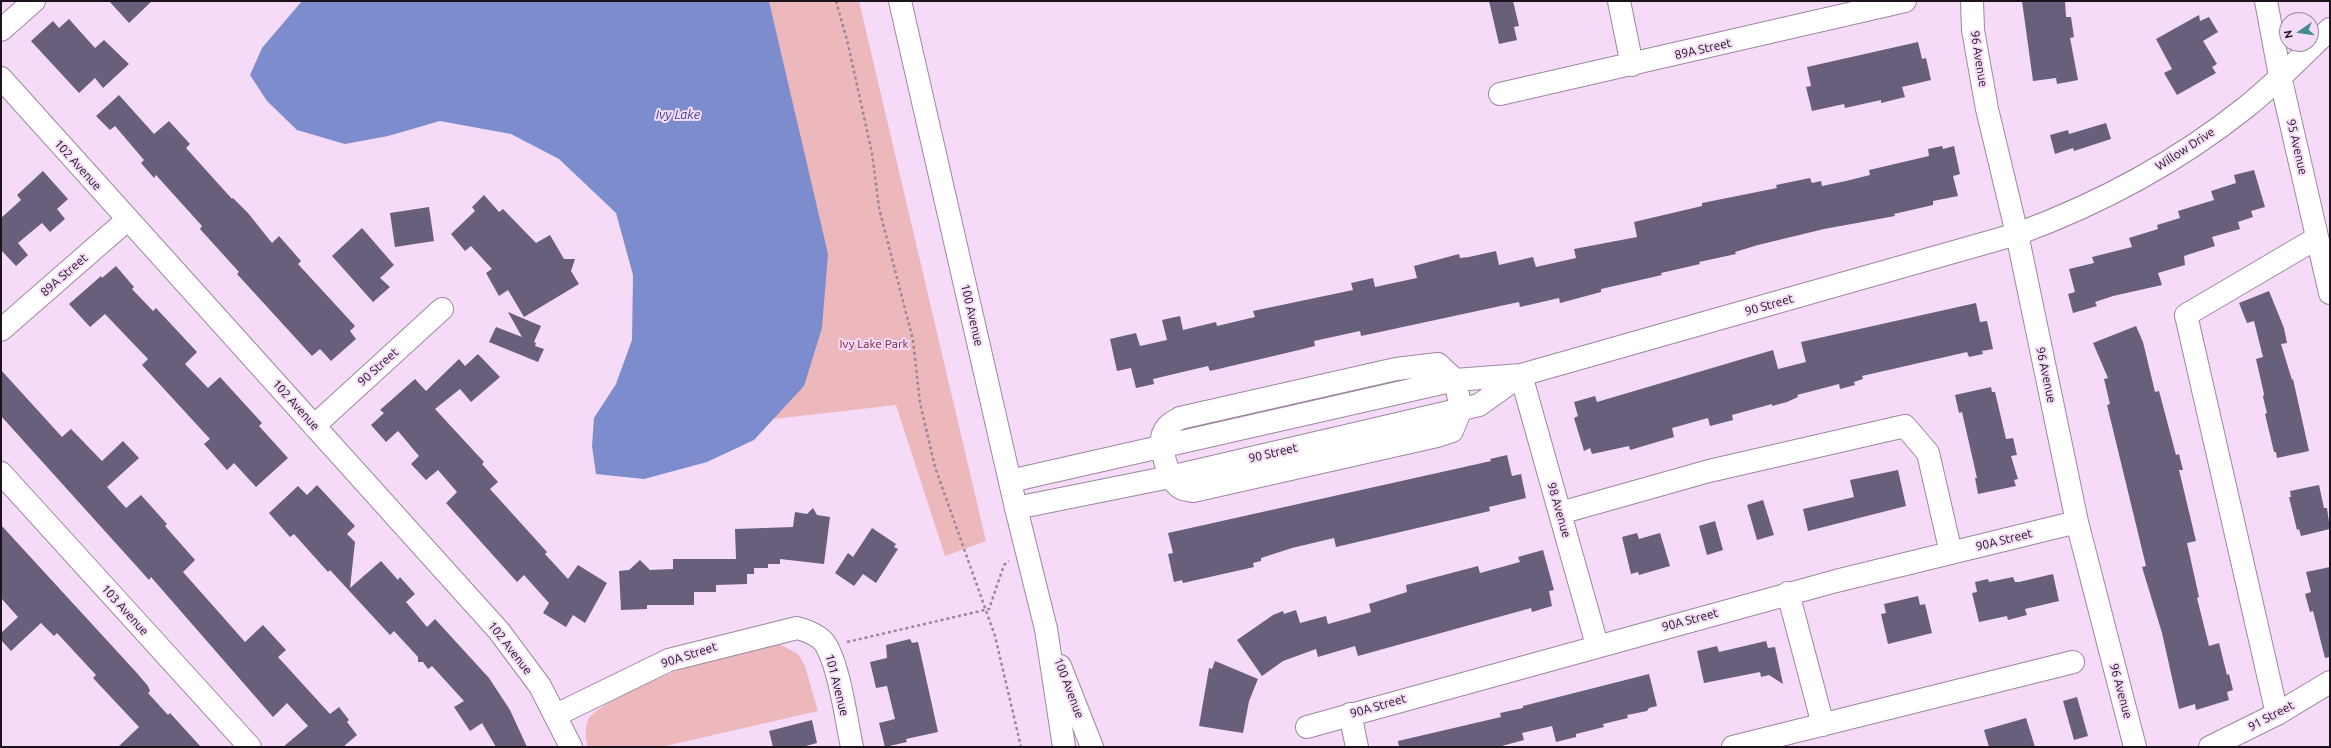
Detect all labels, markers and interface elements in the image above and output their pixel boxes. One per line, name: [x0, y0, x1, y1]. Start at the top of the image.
north arrow: [2279, 12, 2319, 52]
text: N: [2282, 29, 2295, 40]
street label: 96 Avenue: [1967, 30, 1991, 88]
street label: 89A Street: [1673, 36, 1733, 62]
water label: Ivy Lake: [656, 107, 700, 123]
street label: 95 Avenue: [2284, 118, 2310, 176]
street label: Willow Drive: [2153, 124, 2217, 174]
street label: 102 Avenue: [51, 137, 105, 193]
street label: 89A Street: [38, 251, 90, 299]
street label: 100 Avenue: [958, 282, 986, 348]
street label: 90 Street: [1743, 291, 1795, 319]
park label: Ivy Lake Park: [839, 337, 909, 351]
street label: 90 Street: [355, 345, 401, 389]
street label: 96 Avenue: [2033, 346, 2059, 404]
street label: 102 Avenue: [269, 377, 323, 433]
street label: 90 Street: [1247, 440, 1299, 466]
street label: 98 Avenue: [1544, 481, 1574, 539]
street label: 90A Street: [1974, 526, 2034, 554]
street label: 103 Avenue: [98, 582, 152, 638]
street label: 90A Street: [1660, 606, 1720, 634]
street label: 102 Avenue: [485, 619, 535, 677]
street label: 90A Street: [659, 639, 719, 671]
street label: 101 Avenue: [822, 652, 852, 718]
street label: 100 Avenue: [1051, 656, 1087, 720]
street label: 96 Avenue: [2107, 662, 2135, 720]
street label: 90A Street: [1348, 691, 1408, 721]
street label: 91 Street: [2246, 698, 2296, 734]

